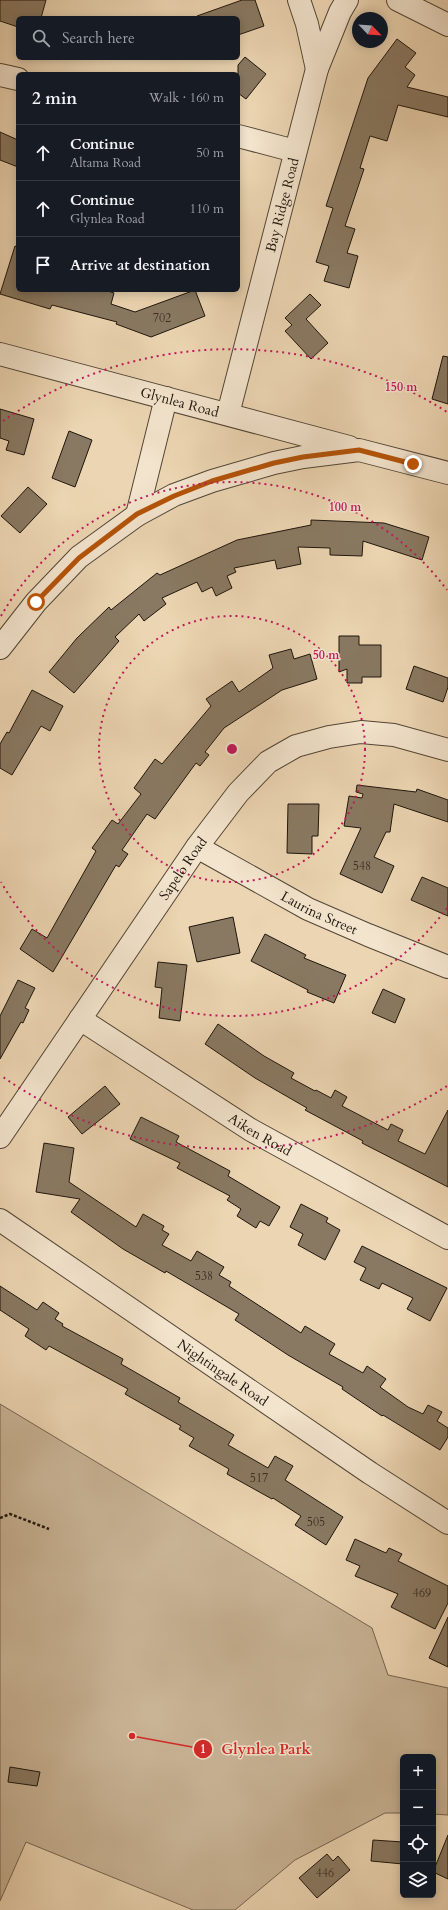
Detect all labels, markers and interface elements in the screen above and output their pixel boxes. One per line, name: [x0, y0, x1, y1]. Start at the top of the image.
north arrow: [352, 12, 388, 48]
search box: [16, 16, 240, 60]
icon: search: [30, 27, 52, 49]
text: Search here: [62, 28, 135, 48]
text: 2 min: [32, 87, 77, 110]
text: Walk · 160 m: [149, 89, 224, 107]
text: Continue: [70, 134, 135, 154]
icon: ahead: [32, 142, 54, 164]
text: 50 m: [196, 144, 224, 162]
text: Altama Road: [70, 154, 141, 172]
street label: Bay Ridge Road: [261, 155, 304, 254]
text: Continue: [70, 190, 135, 210]
icon: ahead: [32, 198, 54, 220]
text: 110 m: [190, 200, 224, 218]
text: Glynlea Road: [70, 210, 145, 228]
icon: arrive: [32, 254, 54, 276]
text: Arrive at destination: [70, 255, 210, 275]
house number: 702: [153, 310, 171, 326]
text: 150 m: [385, 379, 418, 395]
street label: Glynlea Road: [138, 383, 222, 422]
route end: [404, 455, 422, 473]
text: 100 m: [329, 499, 362, 515]
route start: [27, 593, 45, 611]
text: 50 m: [313, 647, 340, 663]
centre of rings: [225, 742, 239, 756]
street label: Sapelo Road: [155, 833, 212, 904]
house number: 548: [353, 858, 371, 874]
street label: Laurina Street: [277, 887, 361, 940]
street label: Aiken Road: [225, 1109, 296, 1161]
house number: 538: [195, 1268, 213, 1284]
street label: Nightingale Road: [173, 1335, 272, 1411]
house number: 517: [250, 1470, 268, 1486]
house number: 505: [307, 1514, 325, 1530]
house number: 469: [413, 1585, 431, 1601]
callout: Glynlea Park: [193, 1735, 319, 1762]
text: Glynlea Park: [221, 1739, 311, 1759]
text: 1: [200, 1741, 206, 1757]
map controls: [400, 1754, 436, 1898]
button: +: [400, 1754, 436, 1790]
button: −: [400, 1790, 436, 1826]
button: locate: [400, 1826, 436, 1862]
button: layers: [400, 1862, 436, 1898]
house number: 446: [316, 1865, 334, 1881]

